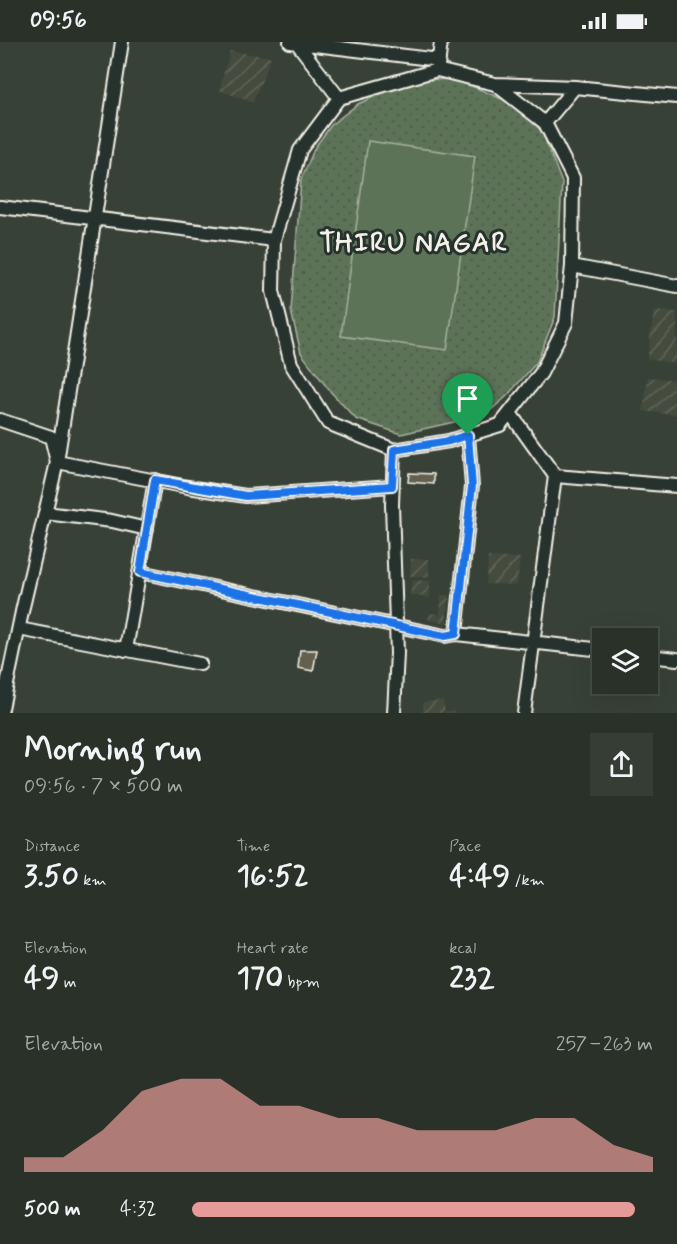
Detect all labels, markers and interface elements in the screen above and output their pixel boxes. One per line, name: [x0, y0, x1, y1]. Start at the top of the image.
text: 09:56: [30, 7, 87, 35]
district label: THIRU NAGAR: [319, 226, 509, 261]
pin: [442, 373, 493, 435]
icon: arrive: [451, 382, 484, 415]
map controls: [592, 628, 658, 694]
button: layers: [592, 628, 658, 694]
text: Morning run: [24, 728, 202, 772]
button: share: [590, 733, 653, 796]
text: 09:56 · 7 × 500 m: [24, 773, 183, 800]
text: Distance: [24, 836, 80, 857]
text: Time: [237, 836, 270, 857]
text: Pace: [449, 836, 481, 857]
text: 3.50: [24, 857, 79, 896]
text: 16:52: [237, 857, 309, 896]
text: 4:49: [449, 857, 510, 896]
text: km: [79, 870, 107, 891]
text: /km: [510, 870, 545, 891]
text: Elevation: [24, 938, 87, 959]
text: Heart rate: [237, 938, 309, 959]
text: kcal: [449, 938, 476, 959]
text: 49: [24, 959, 59, 998]
text: 170: [237, 959, 283, 998]
text: 232: [449, 959, 495, 998]
text: m: [59, 972, 76, 993]
text: bpm: [283, 972, 320, 993]
text: Elevation: [24, 1031, 103, 1058]
text: 257–263 m: [556, 1031, 653, 1058]
text: 500 m: [24, 1196, 81, 1223]
text: 4:32: [120, 1196, 157, 1223]

